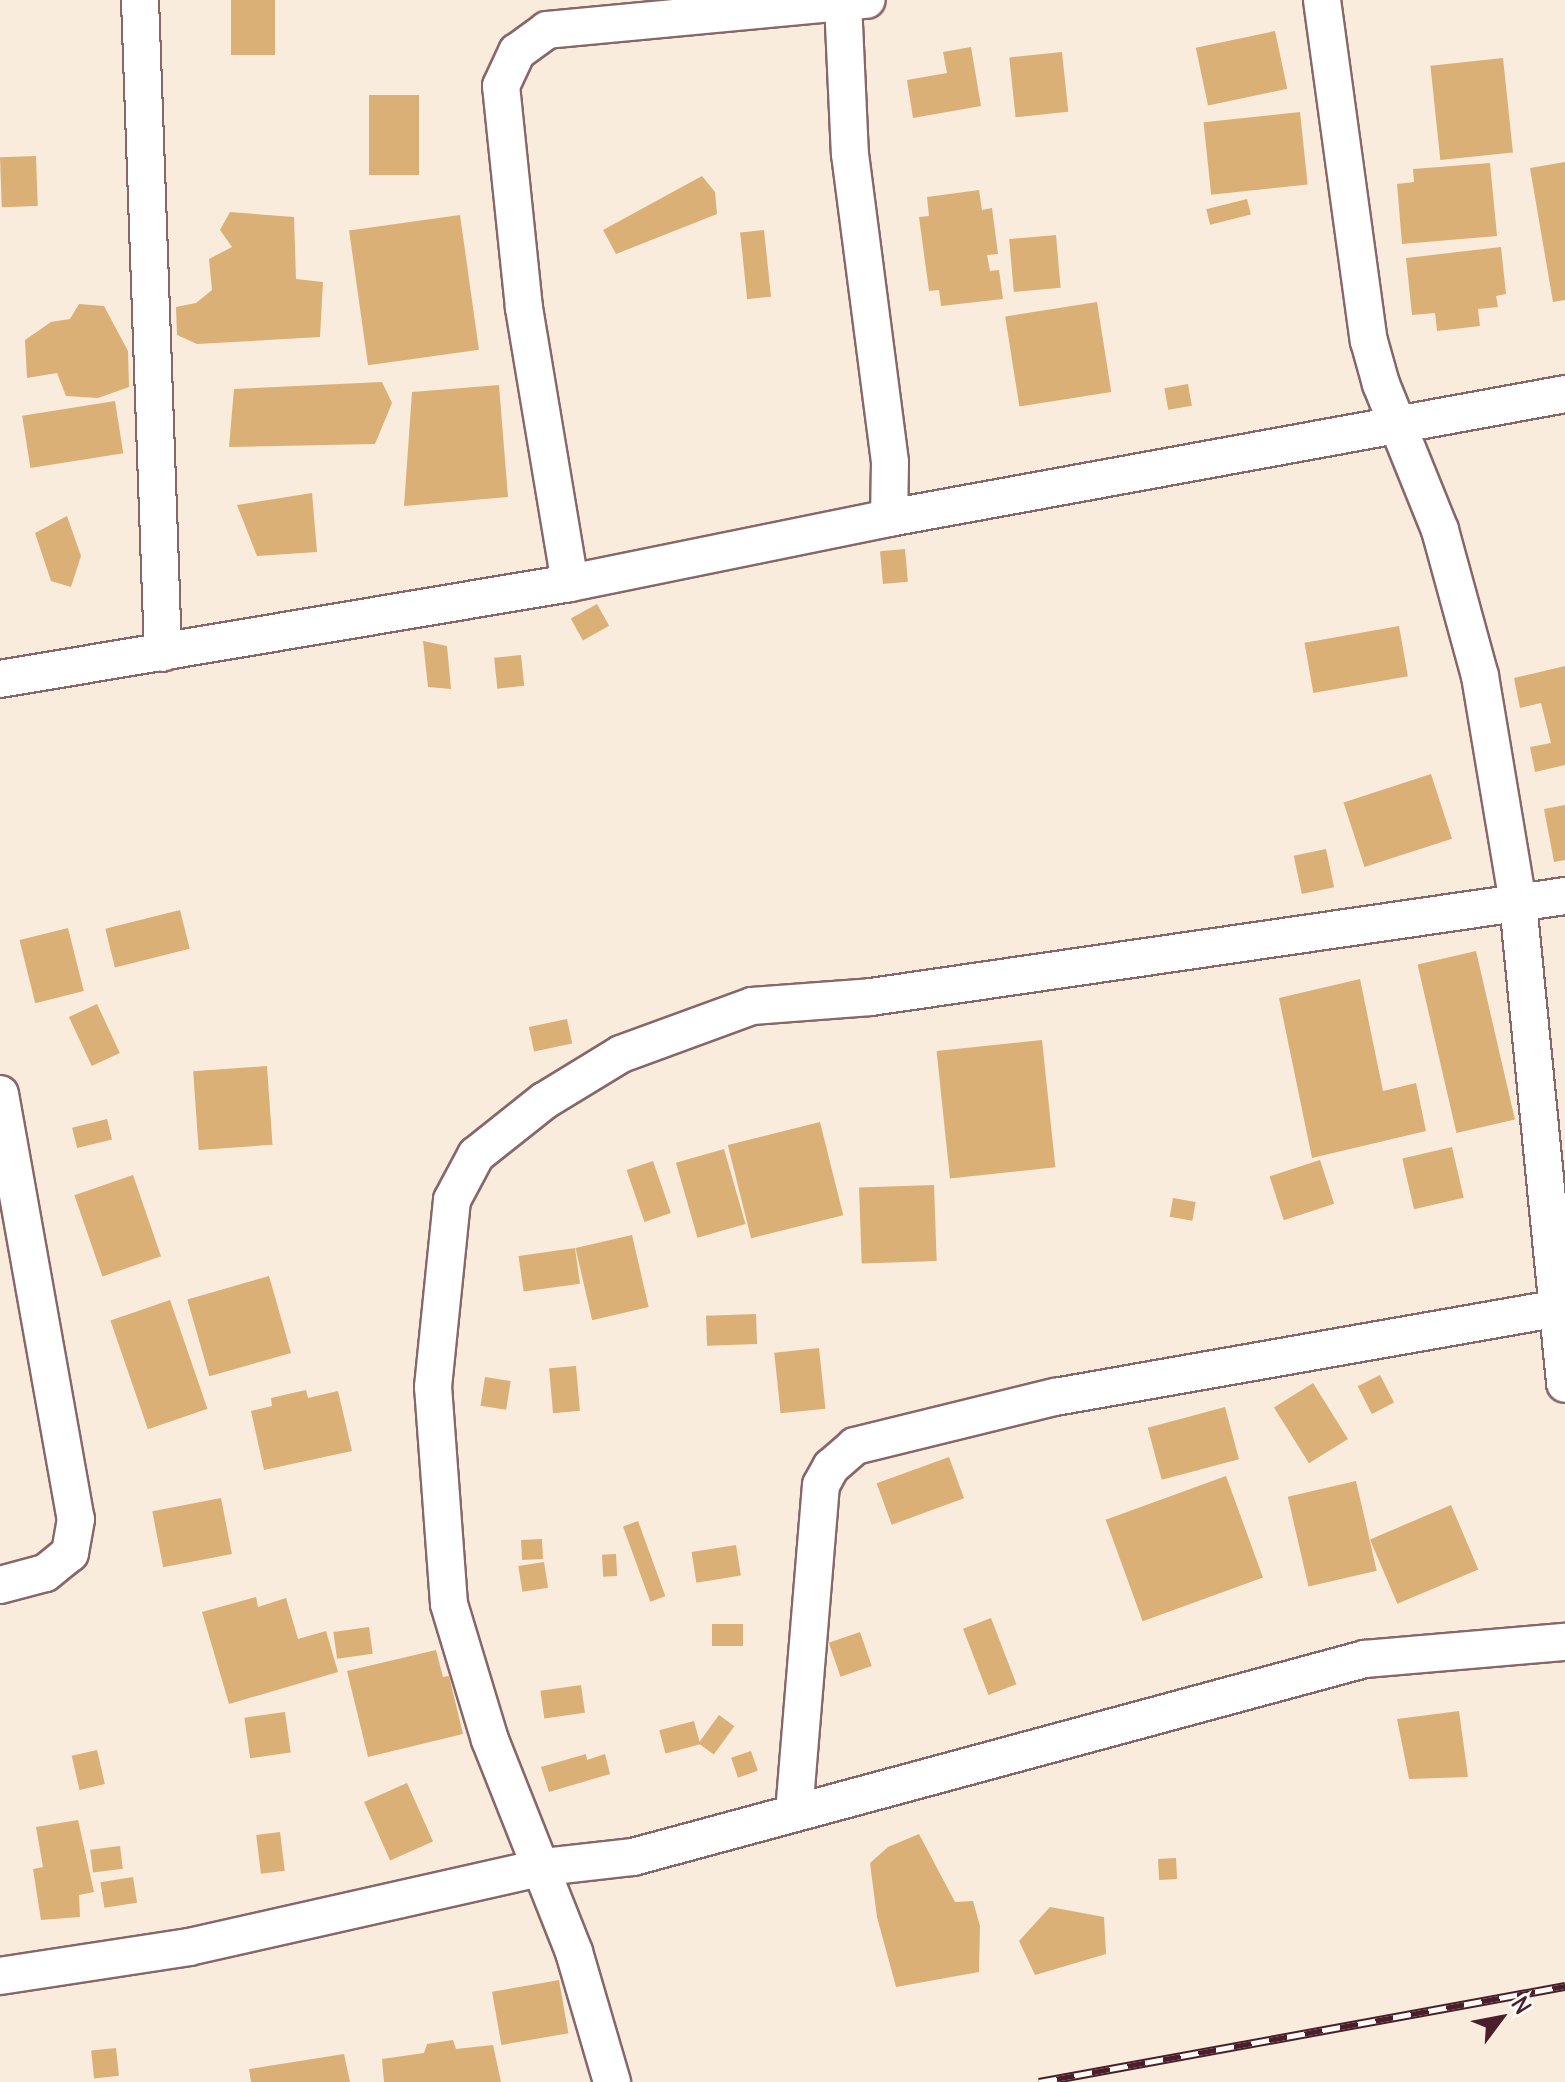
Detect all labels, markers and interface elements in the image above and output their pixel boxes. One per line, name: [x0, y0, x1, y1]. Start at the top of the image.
north arrow: [1461, 1978, 1541, 2058]
text: N: [1505, 1991, 1537, 2019]

